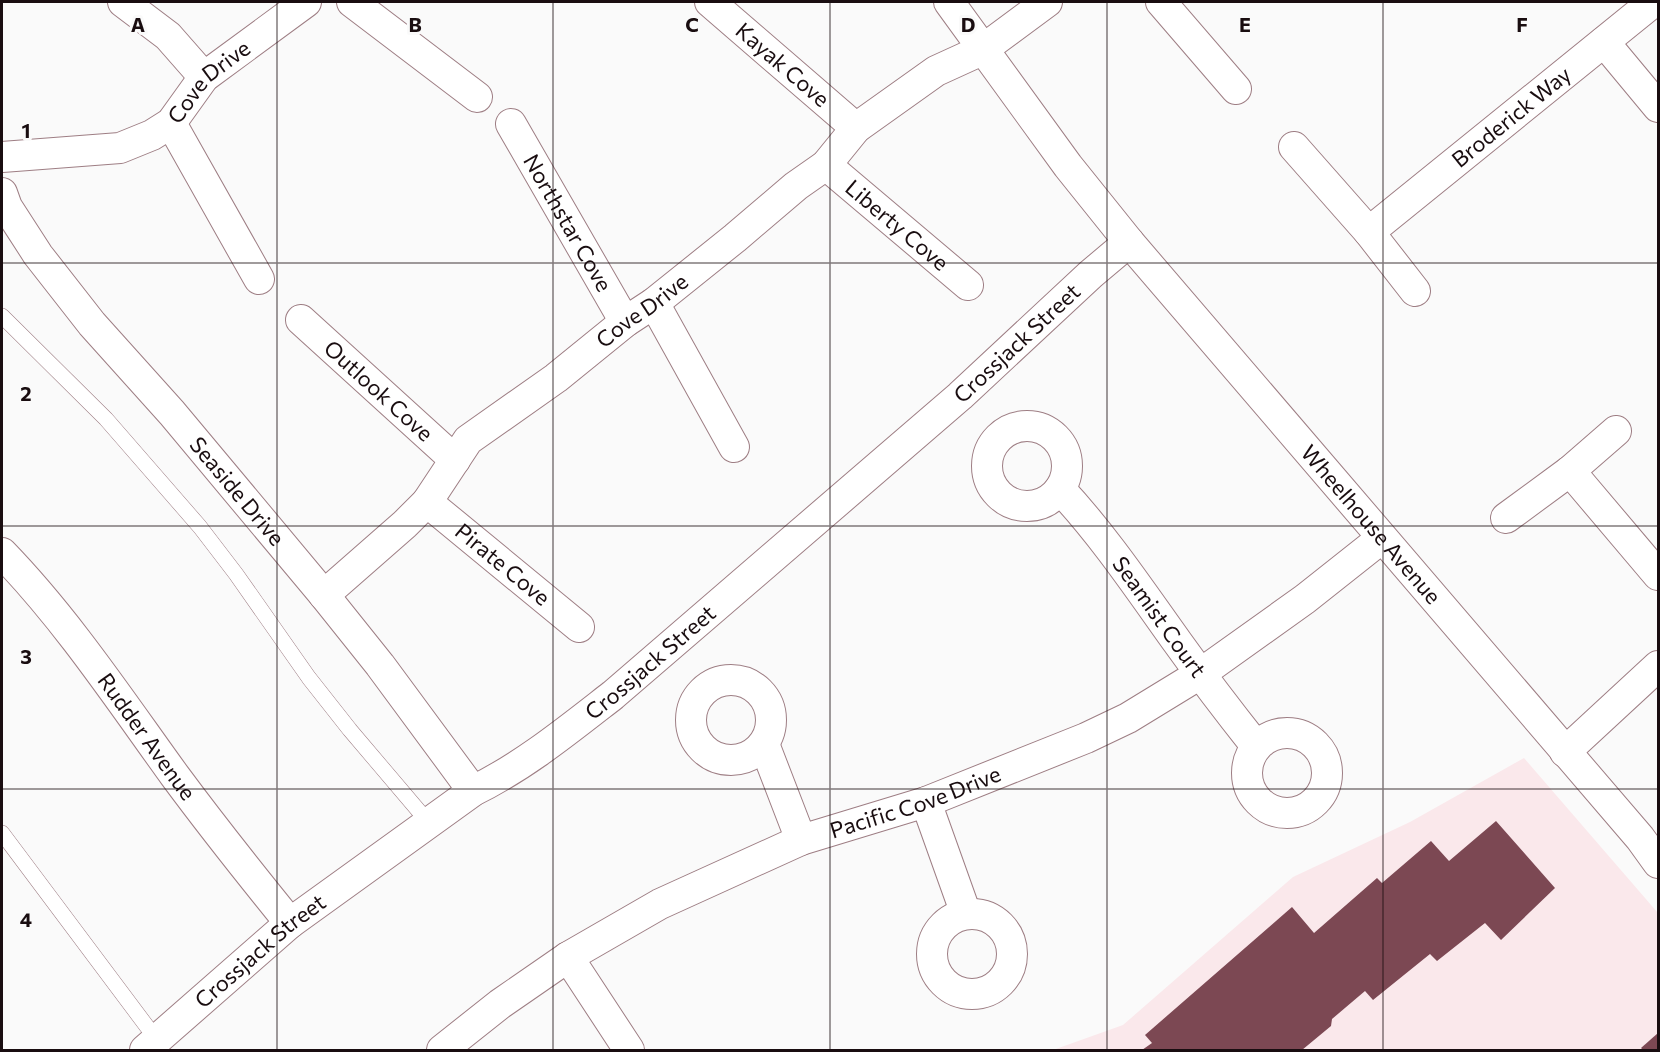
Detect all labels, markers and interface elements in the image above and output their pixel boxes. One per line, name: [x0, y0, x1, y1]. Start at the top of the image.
text: A: [131, 12, 145, 36]
text: B: [408, 12, 422, 36]
text: C: [685, 12, 699, 36]
text: D: [961, 12, 975, 36]
text: E: [1239, 12, 1251, 36]
text: F: [1516, 12, 1528, 36]
street label: Kayak Cove: [731, 16, 835, 112]
street label: Cove Drive: [161, 34, 255, 128]
street label: Broderick Way: [1446, 60, 1576, 173]
text: 1: [21, 118, 31, 142]
street label: Northstar Cove: [518, 149, 618, 296]
street label: Liberty Cove: [840, 173, 954, 276]
street label: Cove Drive: [590, 267, 693, 353]
street label: Crossjack Street: [948, 277, 1085, 408]
street label: Outlook Cove: [319, 334, 439, 447]
text: 2: [20, 381, 32, 405]
street label: Seaside Drive: [184, 431, 291, 551]
street label: Wheelhouse Avenue: [1296, 439, 1447, 609]
street label: Pirate Cove: [450, 517, 556, 611]
street label: Seamist Court: [1107, 551, 1212, 682]
street label: Crossjack Street: [579, 599, 721, 725]
text: 3: [20, 644, 32, 668]
street label: Rudder Avenue: [92, 667, 202, 805]
street label: Pacific Cove Drive: [826, 760, 1004, 843]
street label: Crossjack Street: [189, 888, 331, 1013]
text: 4: [20, 907, 32, 931]

